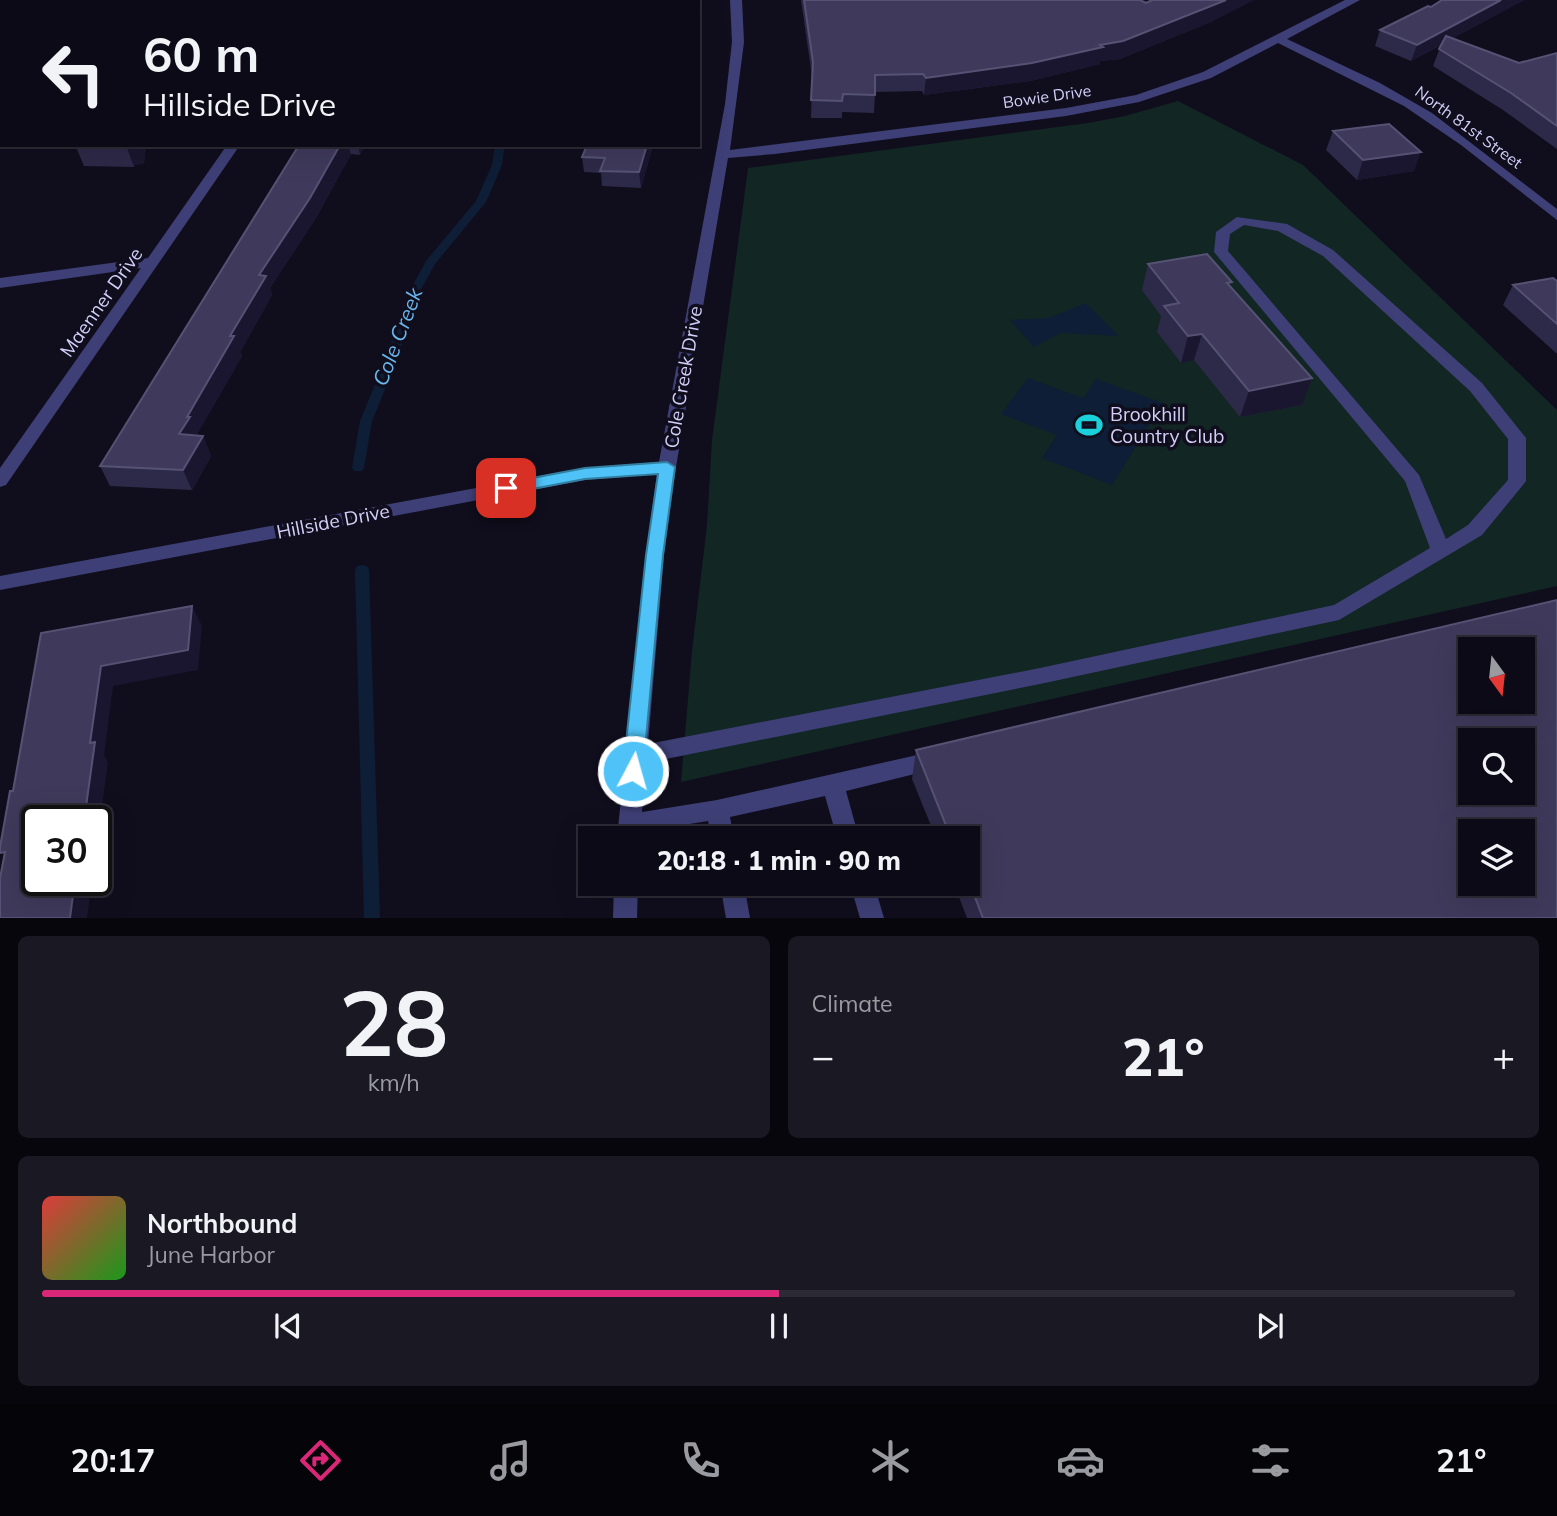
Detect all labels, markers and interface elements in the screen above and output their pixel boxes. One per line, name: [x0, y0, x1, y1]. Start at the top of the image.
text: 60 m: [143, 23, 259, 84]
icon: left: [28, 28, 119, 119]
street label: Bowie Drive: [1001, 80, 1093, 112]
street label: North 81st Street: [1412, 81, 1527, 173]
text: Hillside Drive: [143, 84, 336, 124]
street label: Maenner Drive: [54, 243, 148, 361]
water label: Cole Creek: [366, 283, 428, 389]
street label: Cole Creek Drive: [659, 304, 707, 450]
place label: Brookhill Country Club: [1110, 402, 1224, 448]
sports icon: Brookhill Country Club: [1074, 410, 1104, 440]
pin: [476, 458, 536, 518]
icon: arrive: [487, 469, 525, 507]
street label: Hillside Drive: [274, 498, 392, 544]
north arrow: [1458, 637, 1535, 714]
map controls: [1458, 637, 1535, 896]
button: search: [1458, 728, 1535, 805]
position arrow: [596, 734, 670, 808]
speed limit sign: 30: [21, 805, 112, 896]
button: layers: [1458, 819, 1535, 896]
text: 20:18 · 1 min · 90 m: [657, 844, 901, 877]
text: 28: [339, 965, 448, 1079]
text: Climate: [812, 989, 893, 1018]
text: 21°: [1122, 1024, 1204, 1089]
text: −: [812, 1032, 834, 1080]
text: +: [1492, 1032, 1515, 1080]
text: km/h: [368, 1068, 420, 1097]
text: Northbound: [147, 1207, 297, 1240]
text: June Harbor: [147, 1240, 275, 1269]
icon: previous: [269, 1307, 307, 1345]
icon: pause: [760, 1307, 798, 1345]
icon: next: [1251, 1307, 1289, 1345]
icon: directions: [296, 1436, 345, 1485]
icon: music: [486, 1436, 535, 1485]
icon: phone: [676, 1436, 725, 1485]
icon: climate: [866, 1436, 915, 1485]
icon: car: [1056, 1436, 1105, 1485]
icon: filters: [1246, 1436, 1295, 1485]
text: 20:17: [70, 1440, 155, 1480]
text: 21°: [1436, 1440, 1486, 1480]

